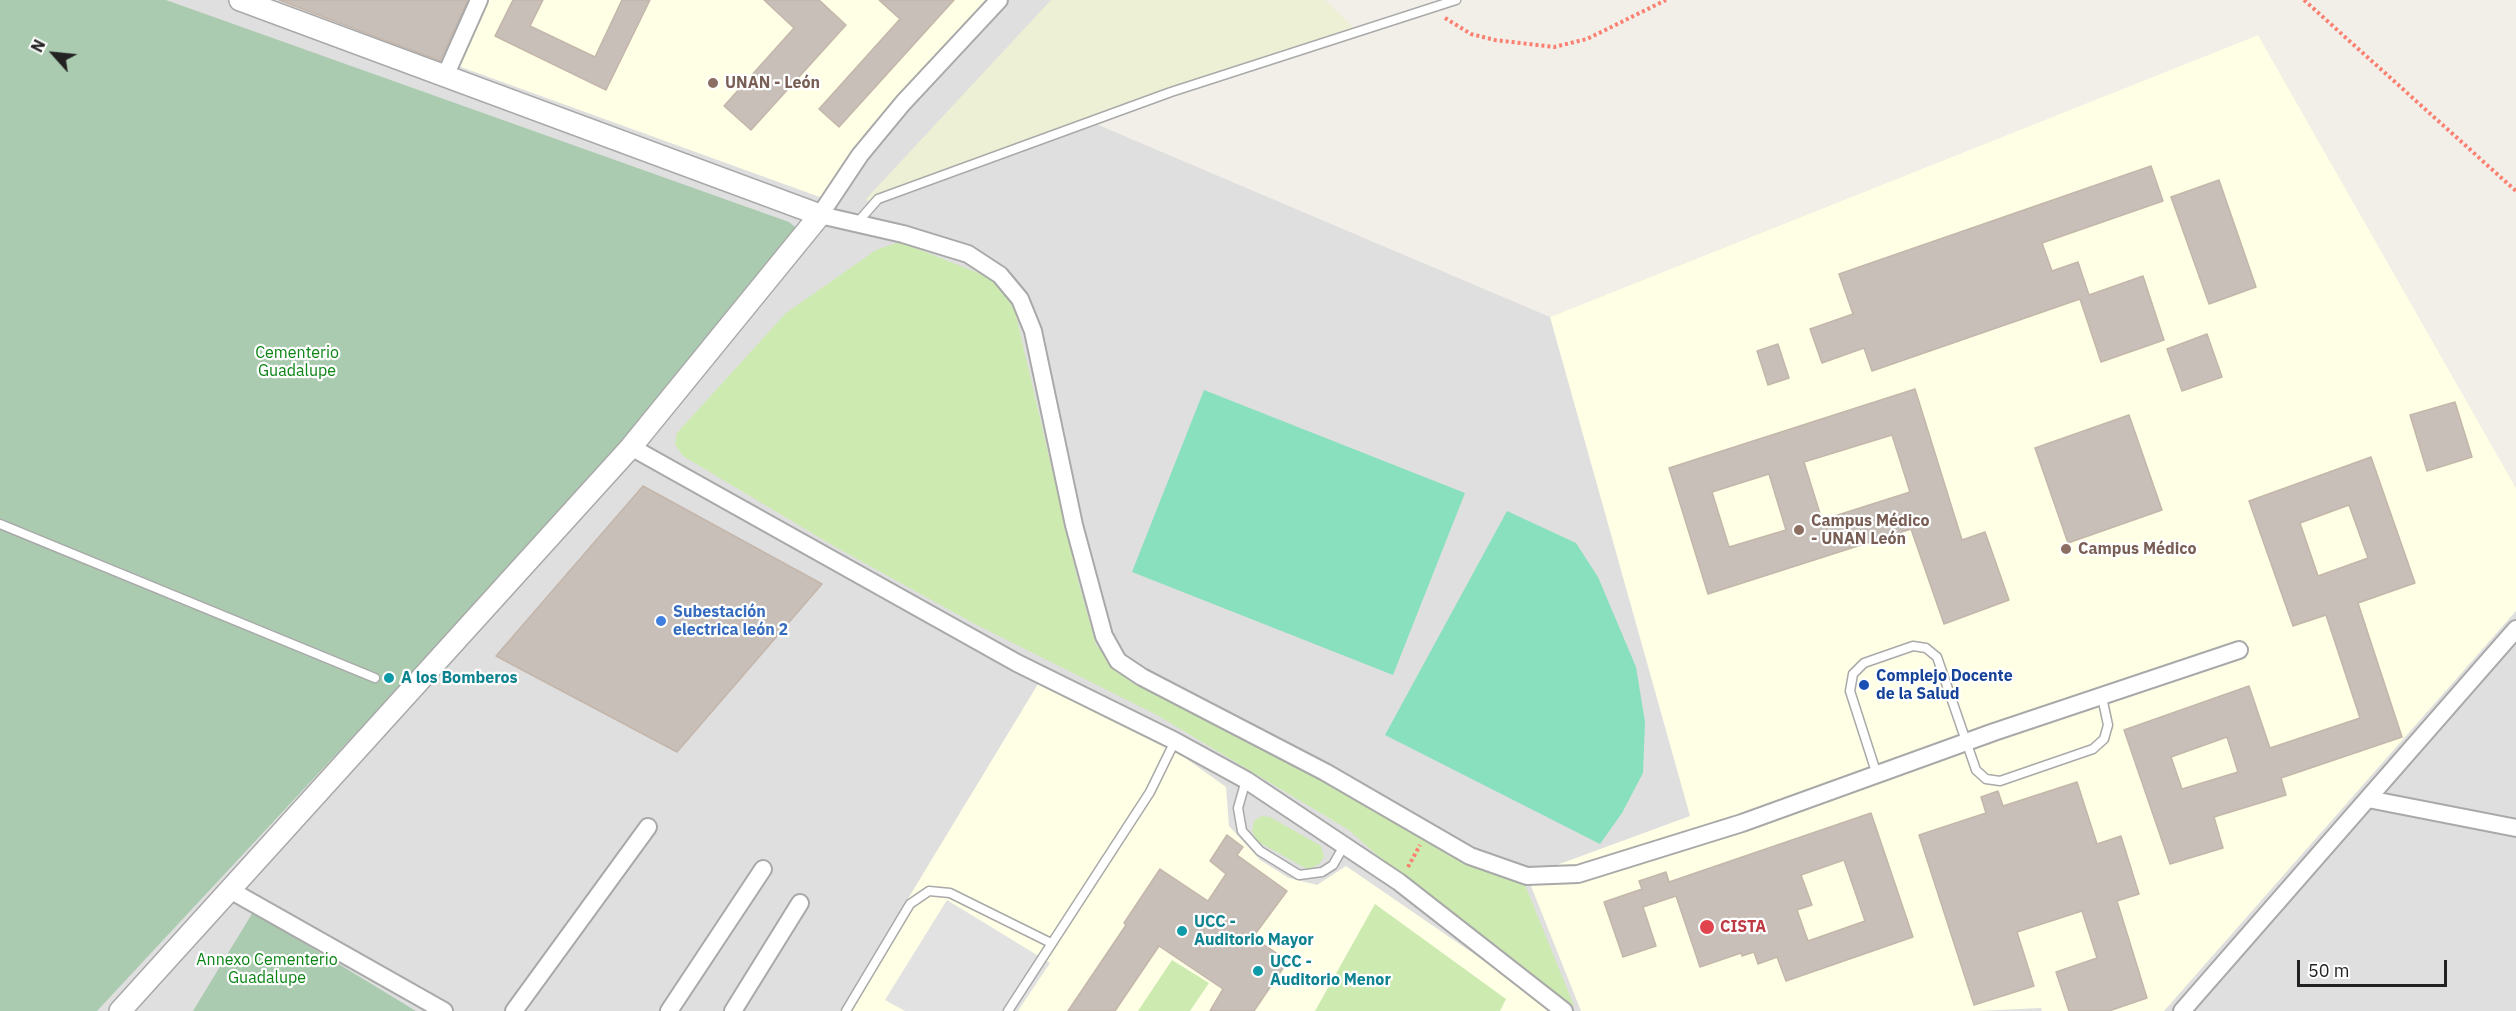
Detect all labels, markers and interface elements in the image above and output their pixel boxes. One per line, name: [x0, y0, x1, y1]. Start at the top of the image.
north arrow: [24, 24, 84, 84]
text: N: [26, 36, 50, 56]
place label: UNAN - León: [725, 73, 820, 93]
marker: UNAN - León: [706, 76, 720, 90]
park label: Cementerio Guadalupe: [255, 343, 339, 381]
place label: Campus Médico - UNAN León: [1811, 511, 1930, 549]
marker: Campus Médico - UNAN León: [1792, 523, 1806, 537]
place label: Campus Médico: [2078, 539, 2197, 559]
marker: Campus Médico: [2059, 542, 2073, 556]
place label: Subestación electrica león 2: [673, 602, 788, 640]
marker: Subestación electrica león 2: [654, 614, 668, 628]
place label: Complejo Docente de la Salud: [1876, 666, 2013, 704]
place label: A los Bomberos: [401, 668, 518, 688]
marker: A los Bomberos: [382, 671, 396, 685]
marker: Complejo Docente de la Salud: [1857, 678, 1871, 692]
place label: UCC - Auditorio Mayor: [1194, 912, 1314, 950]
place label: CISTA: [1720, 917, 1766, 937]
marker: CISTA: [1698, 918, 1716, 936]
marker: UCC - Auditorio Mayor: [1175, 924, 1189, 938]
scale bar: [2300, 948, 2450, 986]
park label: Annexo Cementerio Guadalupe: [196, 950, 338, 988]
place label: UCC - Auditorio Menor: [1270, 952, 1391, 990]
text: 50 m: [2308, 959, 2350, 982]
marker: UCC - Auditorio Menor: [1251, 964, 1265, 978]

